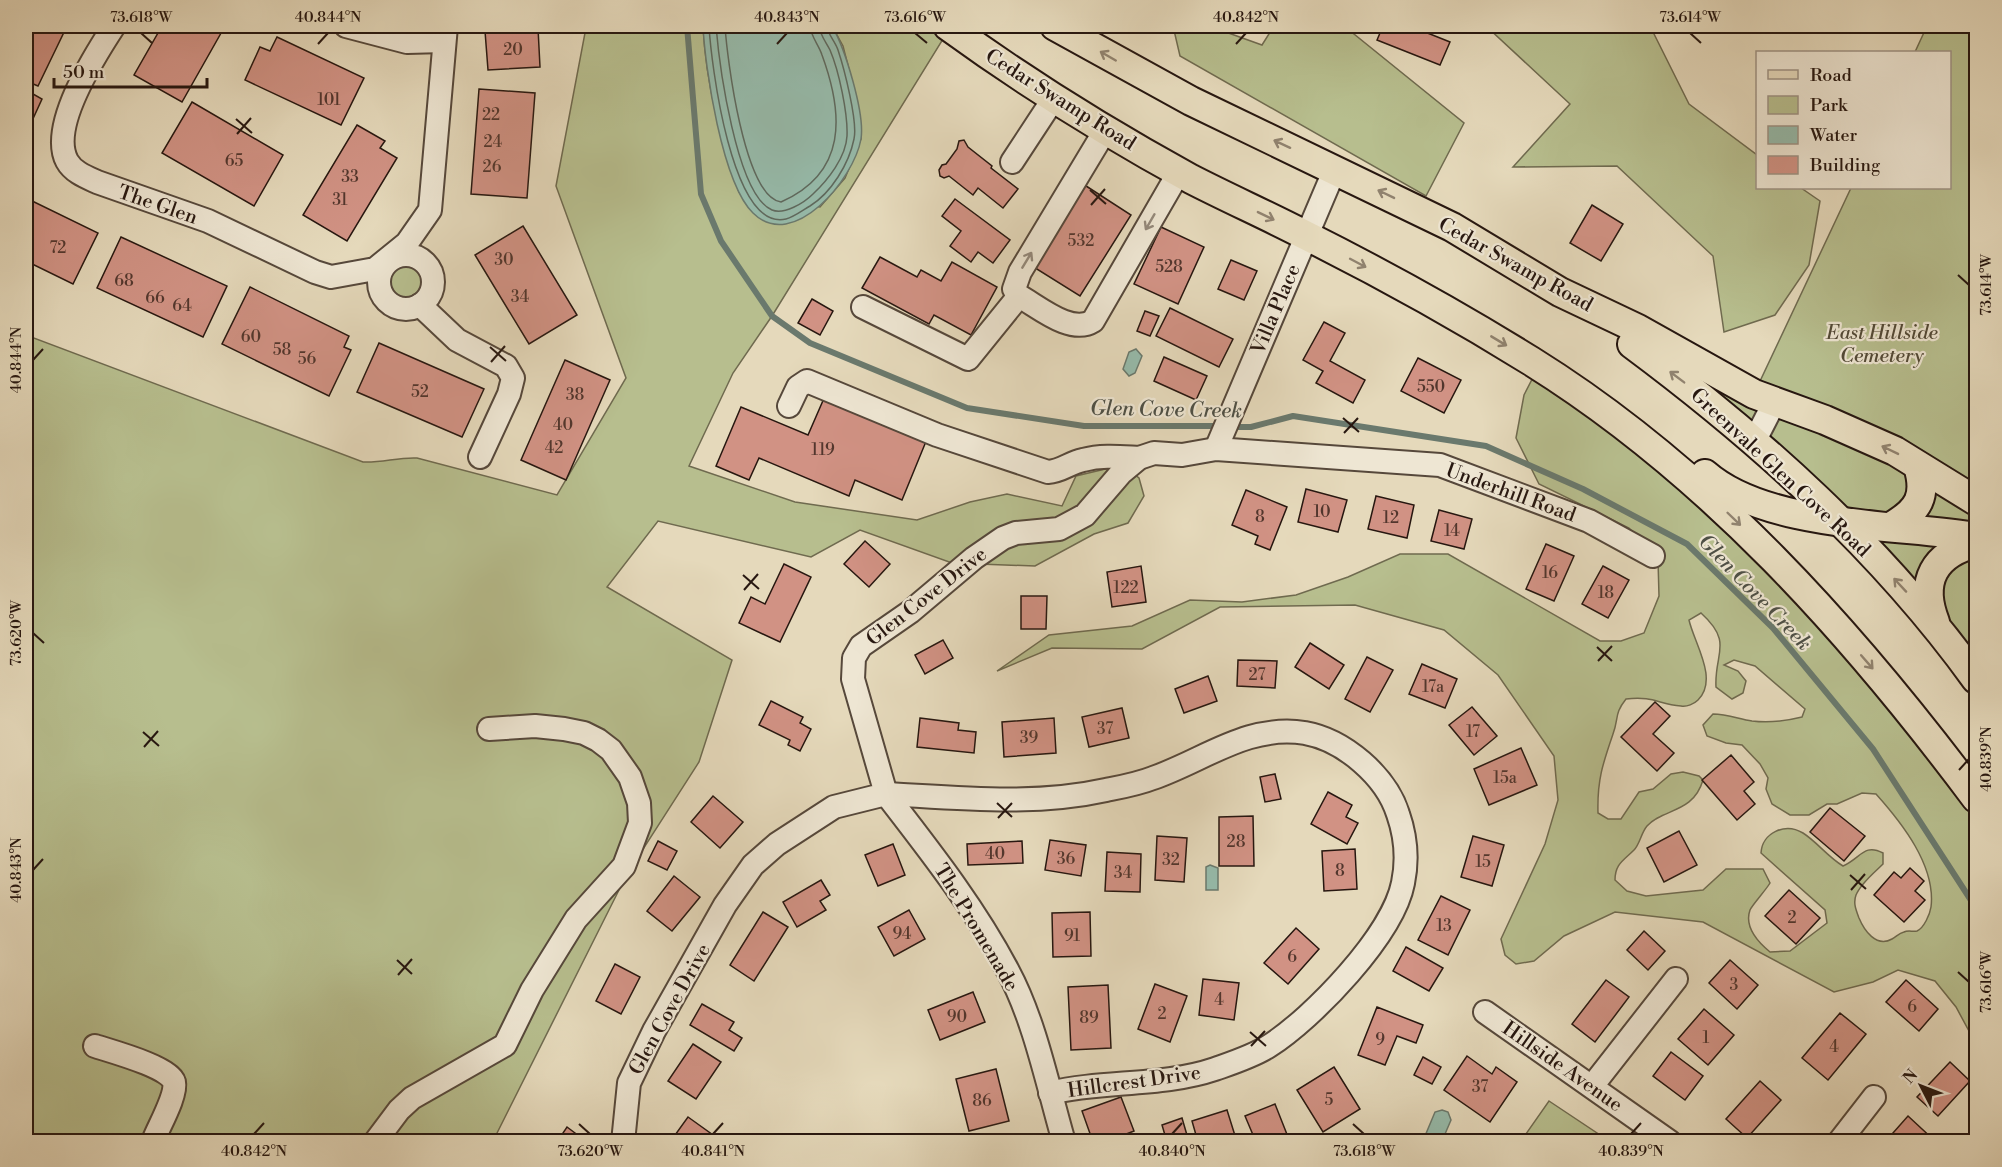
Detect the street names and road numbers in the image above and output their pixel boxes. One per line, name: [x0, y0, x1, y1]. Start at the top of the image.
street label: Cedar Swamp Road: [980, 44, 1141, 157]
street label: The Glen: [114, 180, 201, 231]
street label: Cedar Swamp Road: [1434, 212, 1597, 318]
street label: Villa Place: [1246, 261, 1307, 359]
street label: Greenvale Glen Cove Road: [1685, 383, 1876, 563]
street label: Underhill Road: [1442, 458, 1580, 529]
street label: Glen Cove Drive: [862, 542, 992, 652]
street label: The Promenade: [928, 859, 1024, 996]
street label: Glen Cove Drive: [624, 940, 717, 1080]
street label: Hillside Avenue: [1497, 1016, 1627, 1118]
street label: Hillcrest Drive: [1066, 1061, 1202, 1104]

